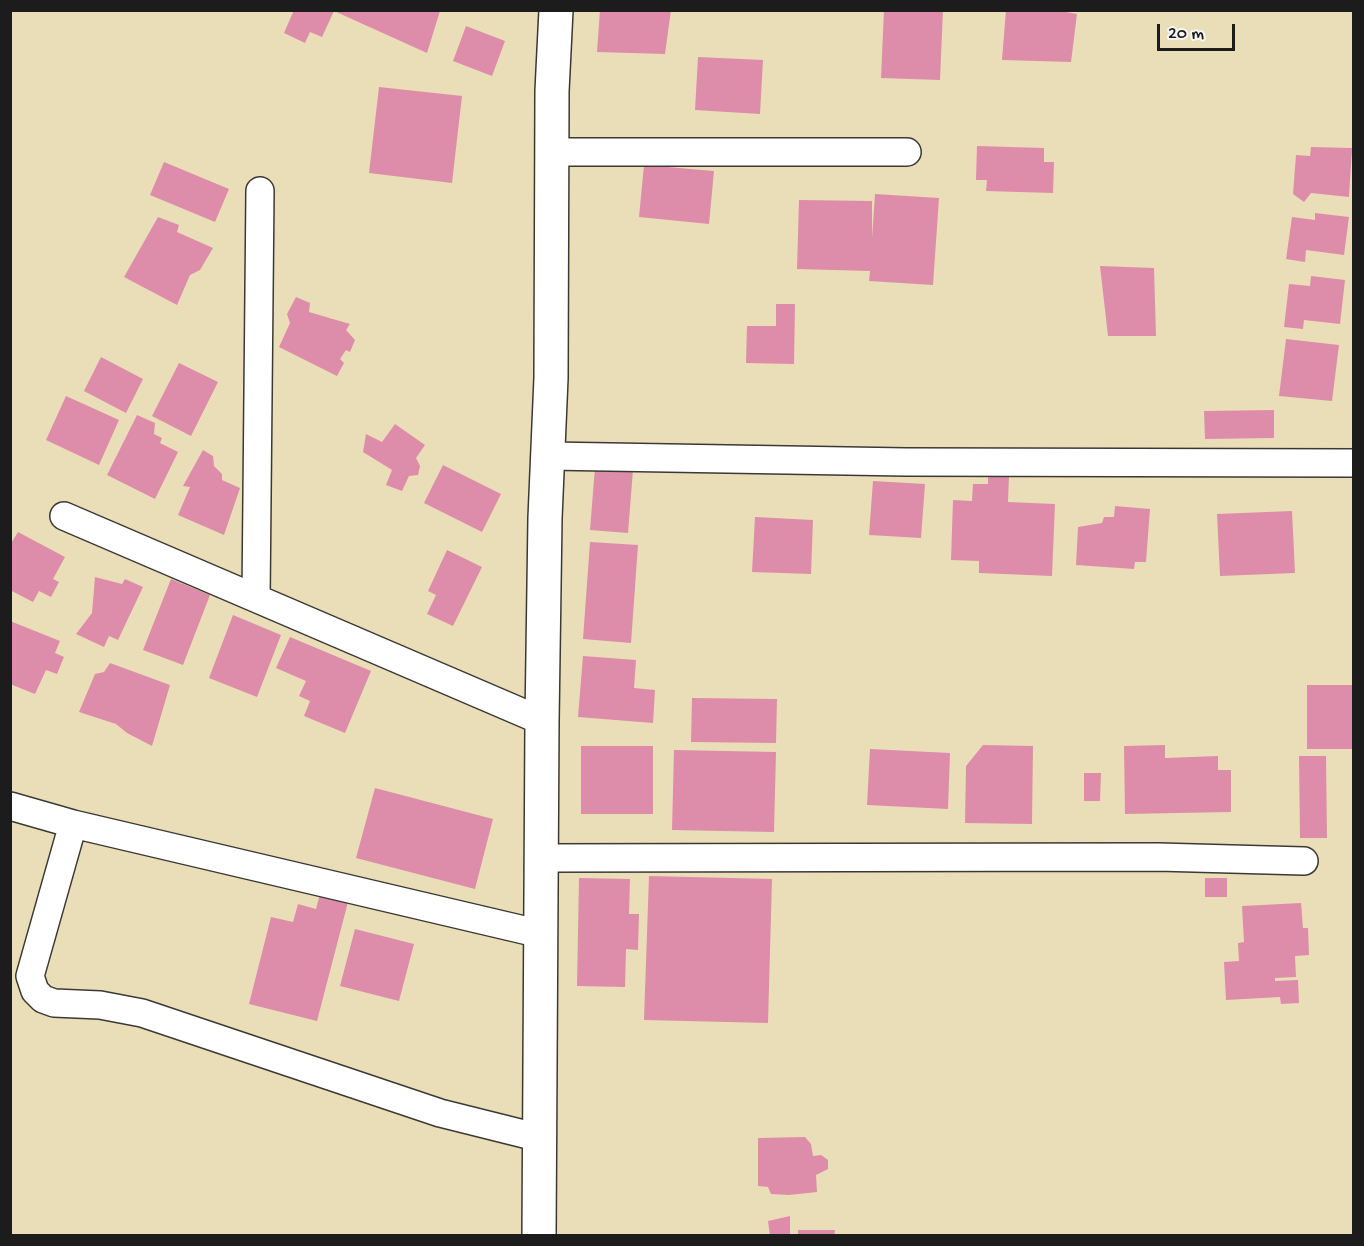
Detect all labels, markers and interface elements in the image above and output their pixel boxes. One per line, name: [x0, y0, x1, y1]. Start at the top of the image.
scale bar: [1160, 12, 1238, 50]
text: 20 m: [1168, 24, 1204, 45]

